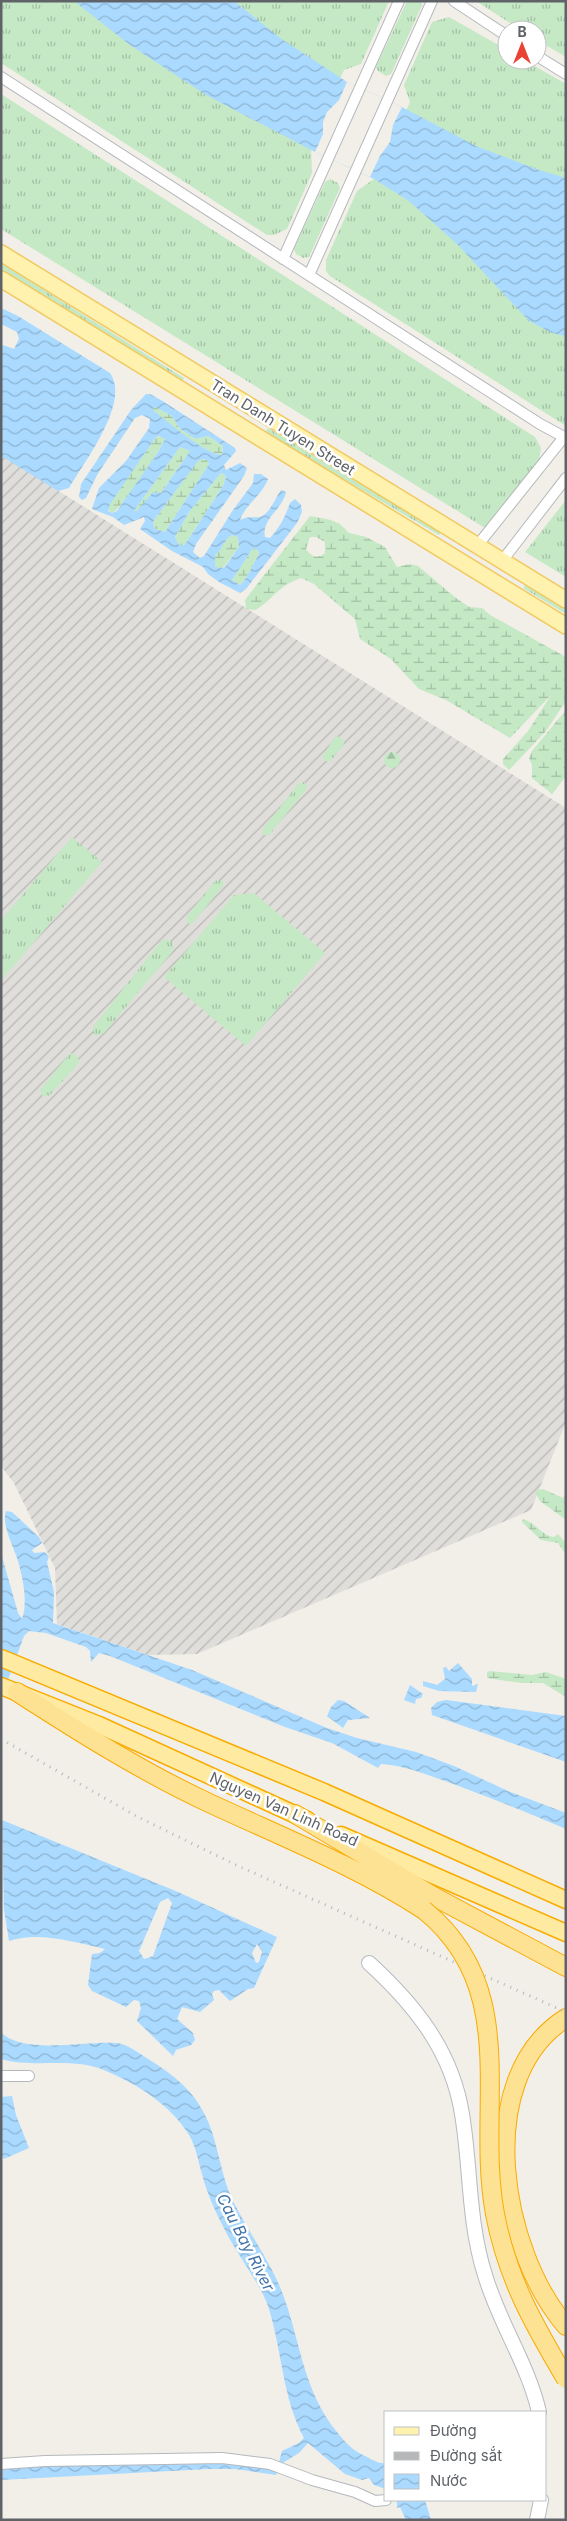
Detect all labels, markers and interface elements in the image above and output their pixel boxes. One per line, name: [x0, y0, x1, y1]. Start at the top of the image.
north arrow: [497, 20, 547, 70]
text: B: [517, 23, 527, 40]
street label: Tran Danh Tuyen Street: [207, 375, 359, 479]
street label: Nguyen Van Linh Road: [207, 1768, 361, 1850]
water label: Cau Bay River: [213, 2190, 280, 2295]
legend: [384, 2411, 547, 2501]
text: Đường: [430, 2421, 477, 2440]
text: Đường sắt: [430, 2446, 502, 2465]
text: Nước: [430, 2471, 468, 2490]

